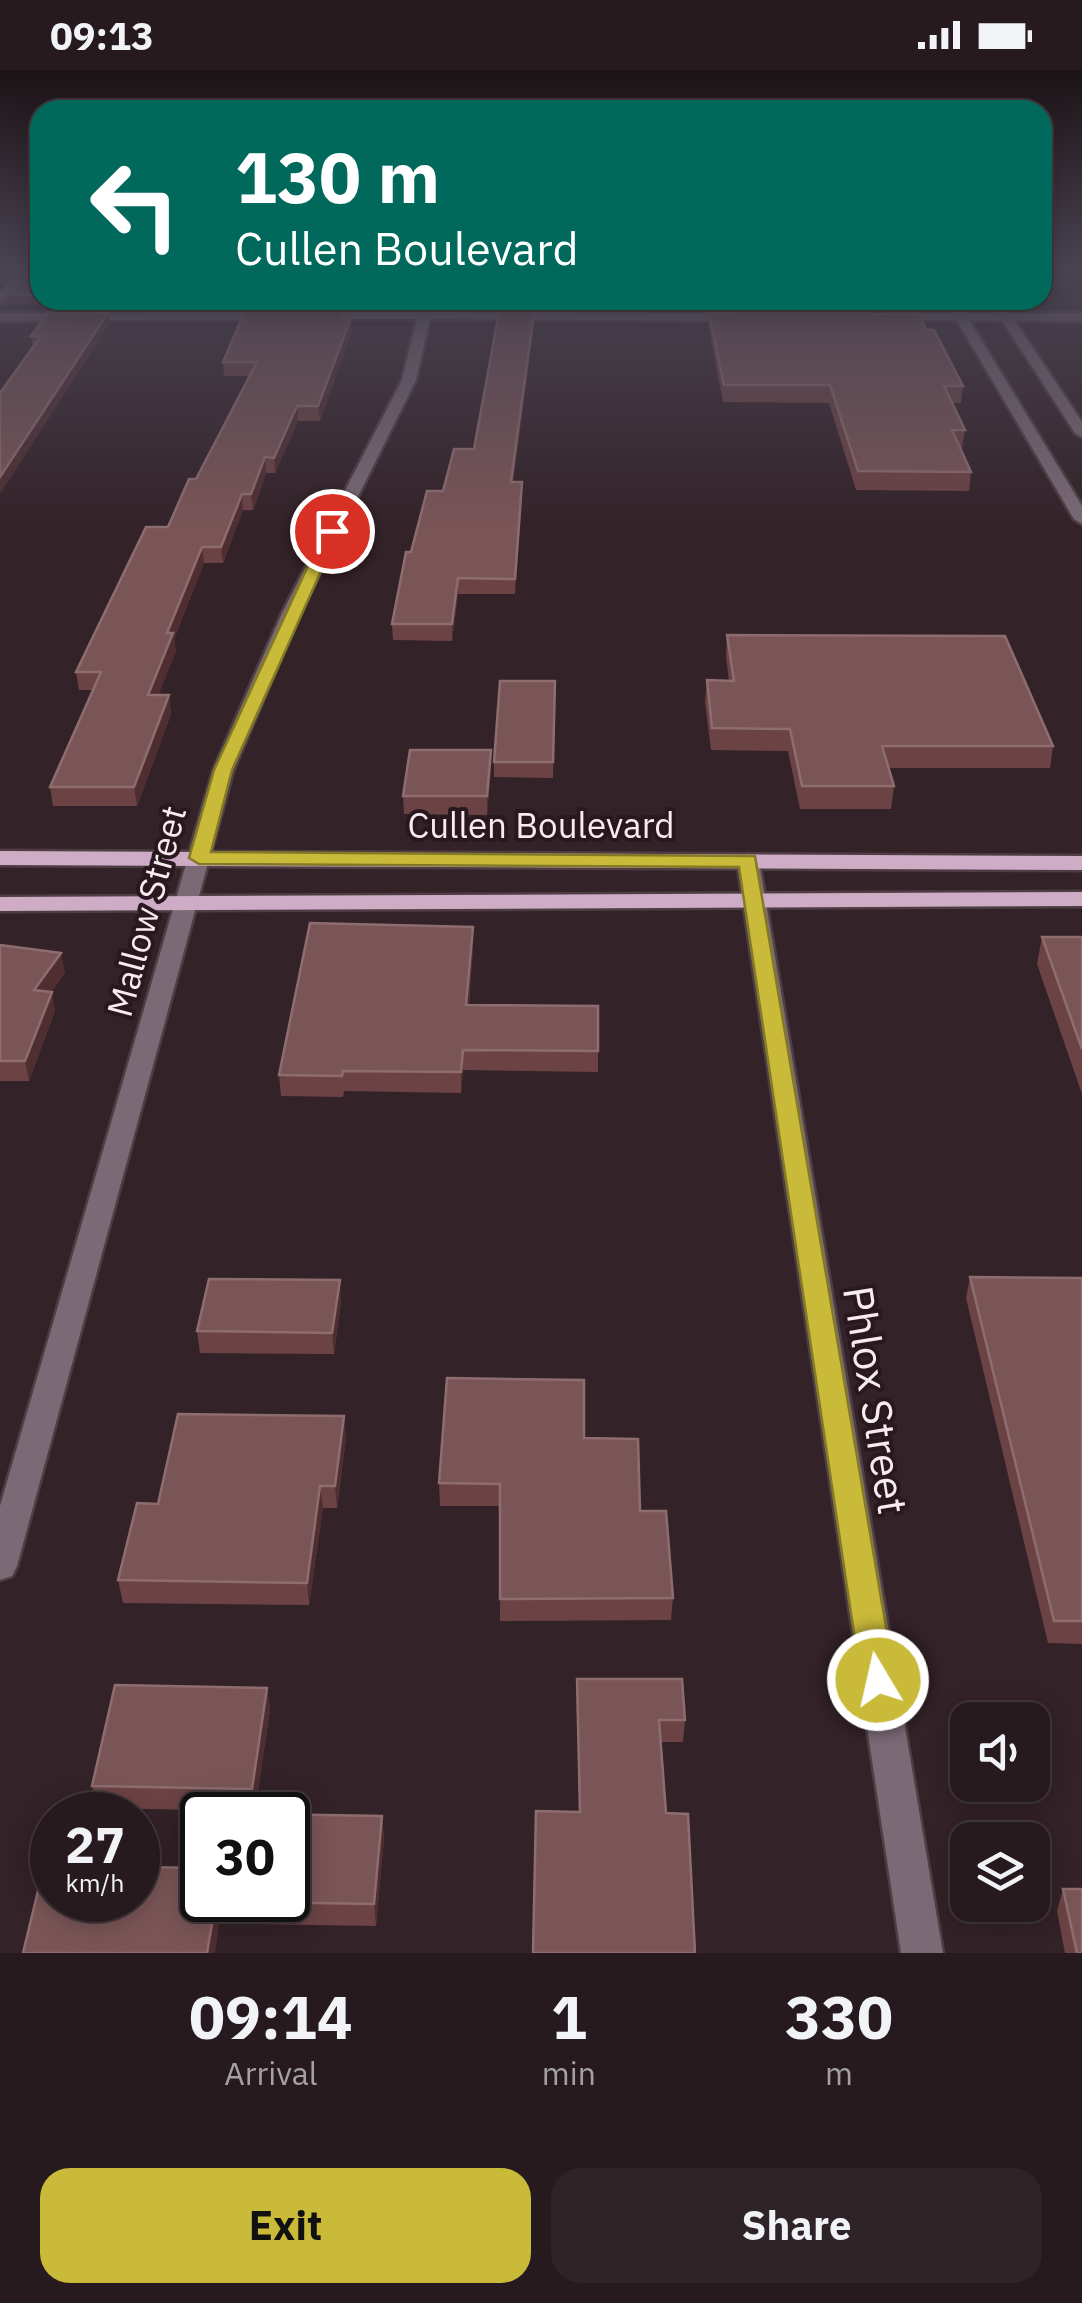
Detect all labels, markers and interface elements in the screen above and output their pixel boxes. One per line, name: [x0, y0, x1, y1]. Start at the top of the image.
text: 09:13: [50, 11, 154, 60]
text: 130 m: [235, 131, 440, 222]
icon: left: [70, 140, 200, 270]
text: Cullen Boulevard: [235, 219, 579, 277]
pin: [290, 489, 375, 574]
icon: arrive: [305, 504, 360, 559]
street label: Mallow Street: [96, 800, 196, 1022]
street label: Cullen Boulevard: [407, 802, 675, 848]
street label: Phlox Street: [831, 1282, 921, 1518]
position arrow: [826, 1628, 930, 1732]
map controls: [950, 1702, 1050, 1922]
button: sound: [950, 1702, 1050, 1802]
speed limit sign: 30: [180, 1792, 310, 1922]
text: 27: [65, 1812, 125, 1877]
button: layers: [950, 1822, 1050, 1922]
text: km/h: [66, 1866, 124, 1899]
text: 09:14: [189, 1977, 353, 2056]
text: 1: [551, 1977, 587, 2056]
text: 330: [785, 1977, 893, 2056]
text: Arrival: [224, 2052, 318, 2094]
text: min: [542, 2052, 596, 2094]
text: m: [825, 2052, 853, 2094]
button: Exit: [40, 2168, 531, 2283]
button: Share: [551, 2168, 1042, 2283]

